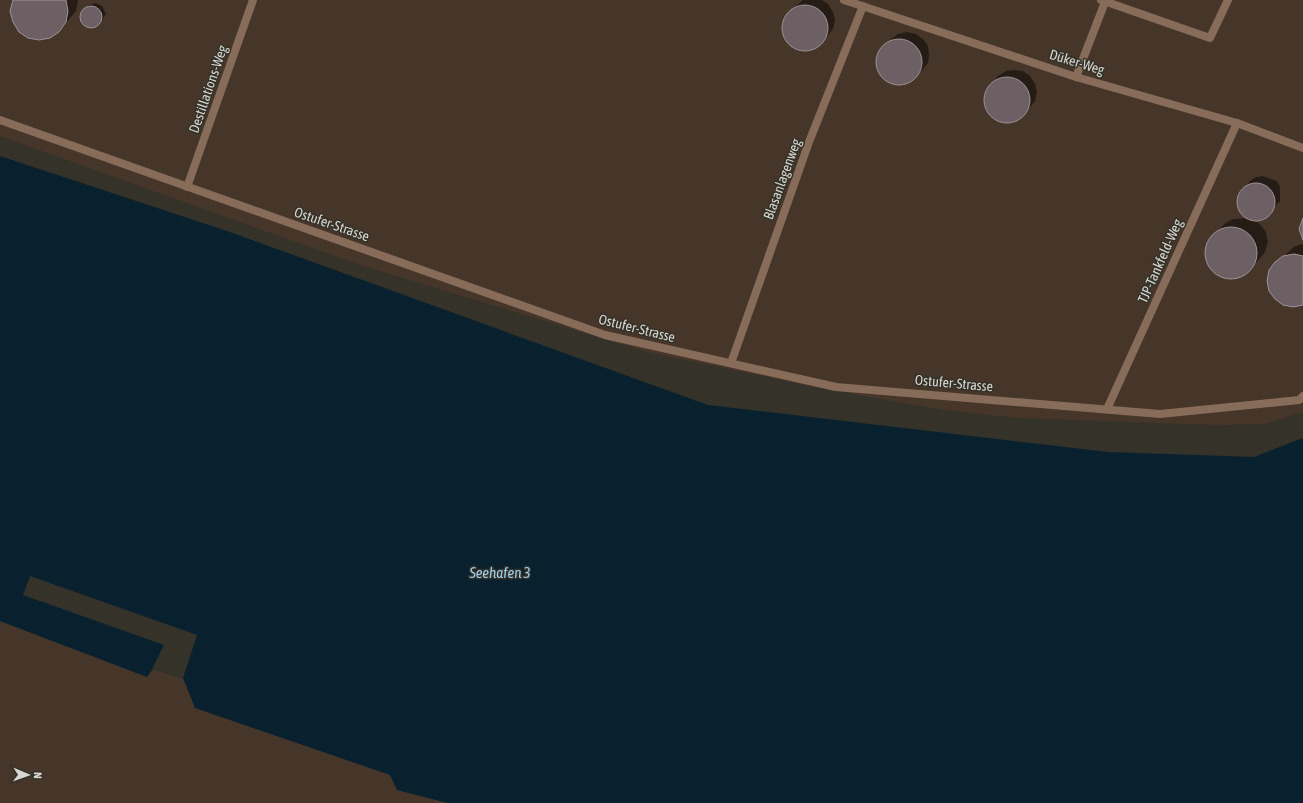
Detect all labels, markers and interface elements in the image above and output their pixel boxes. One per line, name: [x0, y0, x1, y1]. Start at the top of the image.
street label: Destillations-Weg: [186, 43, 230, 135]
street label: Düker-Weg: [1048, 46, 1106, 78]
street label: Blasanlagenweg: [760, 136, 804, 222]
street label: Ostufer-Strasse: [292, 204, 372, 244]
street label: TJP-Tankfeld-Weg: [1134, 217, 1186, 305]
street label: Ostufer-Strasse: [597, 311, 677, 345]
street label: Ostufer-Strasse: [914, 372, 994, 394]
water label: Seehafen 3: [468, 564, 531, 581]
north arrow: [8, 755, 48, 795]
text: N: [32, 772, 44, 779]

